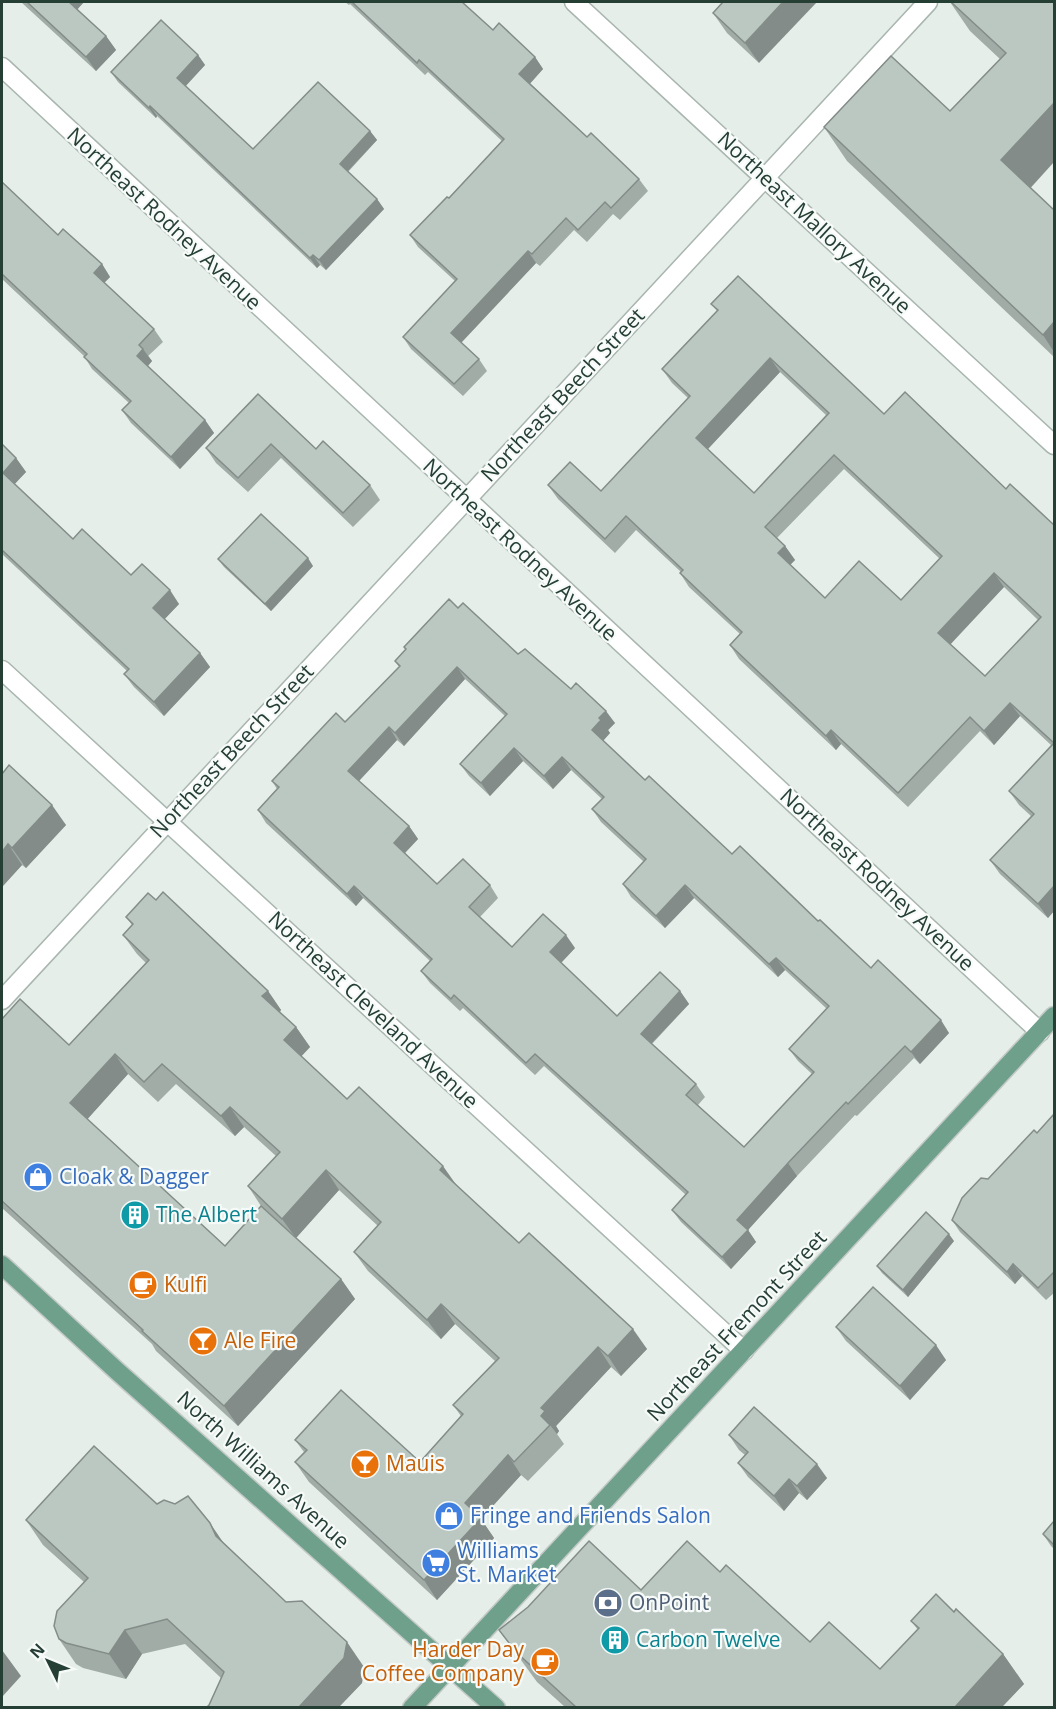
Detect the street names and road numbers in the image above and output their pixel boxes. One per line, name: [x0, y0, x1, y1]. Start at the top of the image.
street label: Northeast Rodney Avenue: [62, 121, 268, 316]
street label: Northeast Mallory Avenue: [712, 125, 918, 320]
street label: Northeast Beech Street: [474, 301, 650, 487]
street label: Northeast Rodney Avenue: [418, 452, 624, 647]
street label: Northeast Beech Street: [143, 657, 319, 843]
street label: Northeast Rodney Avenue: [775, 782, 981, 977]
street label: Northeast Cleveland Avenue: [263, 904, 485, 1114]
street label: Northeast Fremont Street: [640, 1224, 832, 1427]
street label: North Williams Avenue: [171, 1384, 356, 1554]

